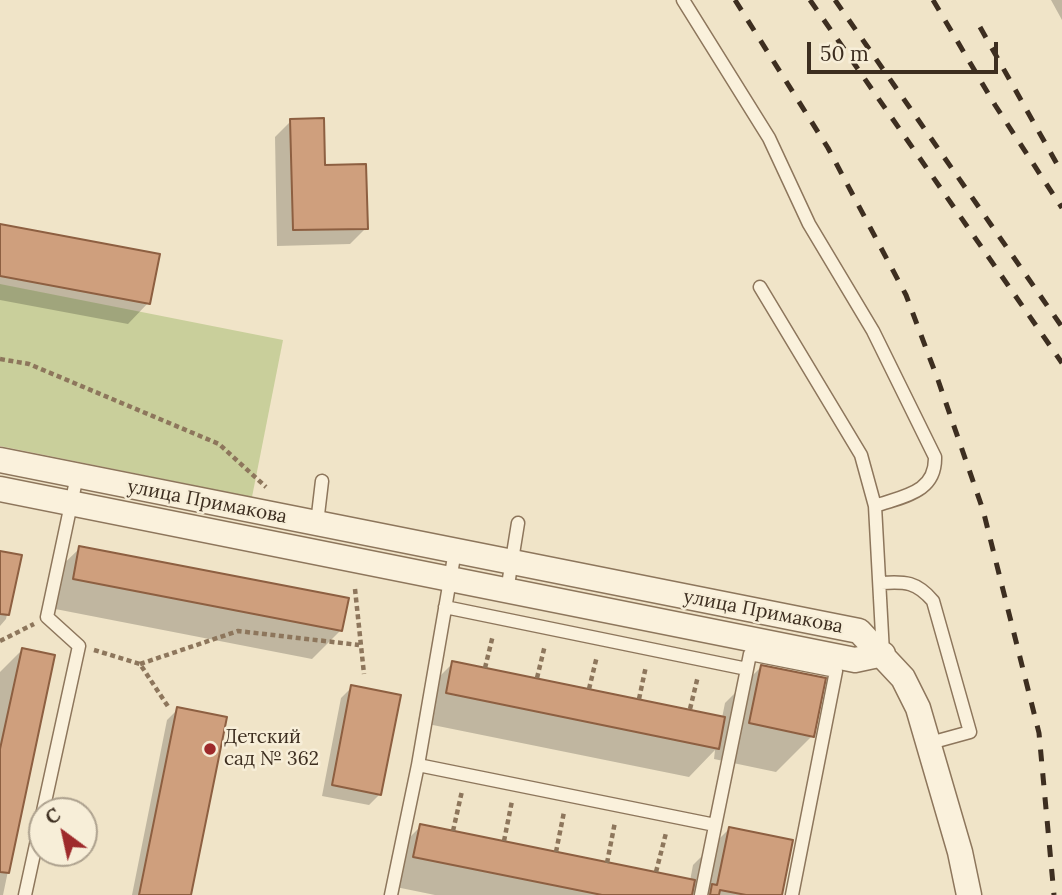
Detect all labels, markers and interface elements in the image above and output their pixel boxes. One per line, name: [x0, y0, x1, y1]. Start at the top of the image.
scale bar: [810, 28, 1001, 72]
text: 50 m: [820, 40, 869, 67]
street label: улица Примакова: [125, 475, 289, 529]
street label: улица Примакова: [681, 585, 845, 639]
place label: Детский сад № 362: [224, 727, 319, 771]
marker: Детский сад № 362: [202, 741, 218, 757]
north arrow: [28, 797, 98, 867]
text: С: [41, 802, 65, 830]

